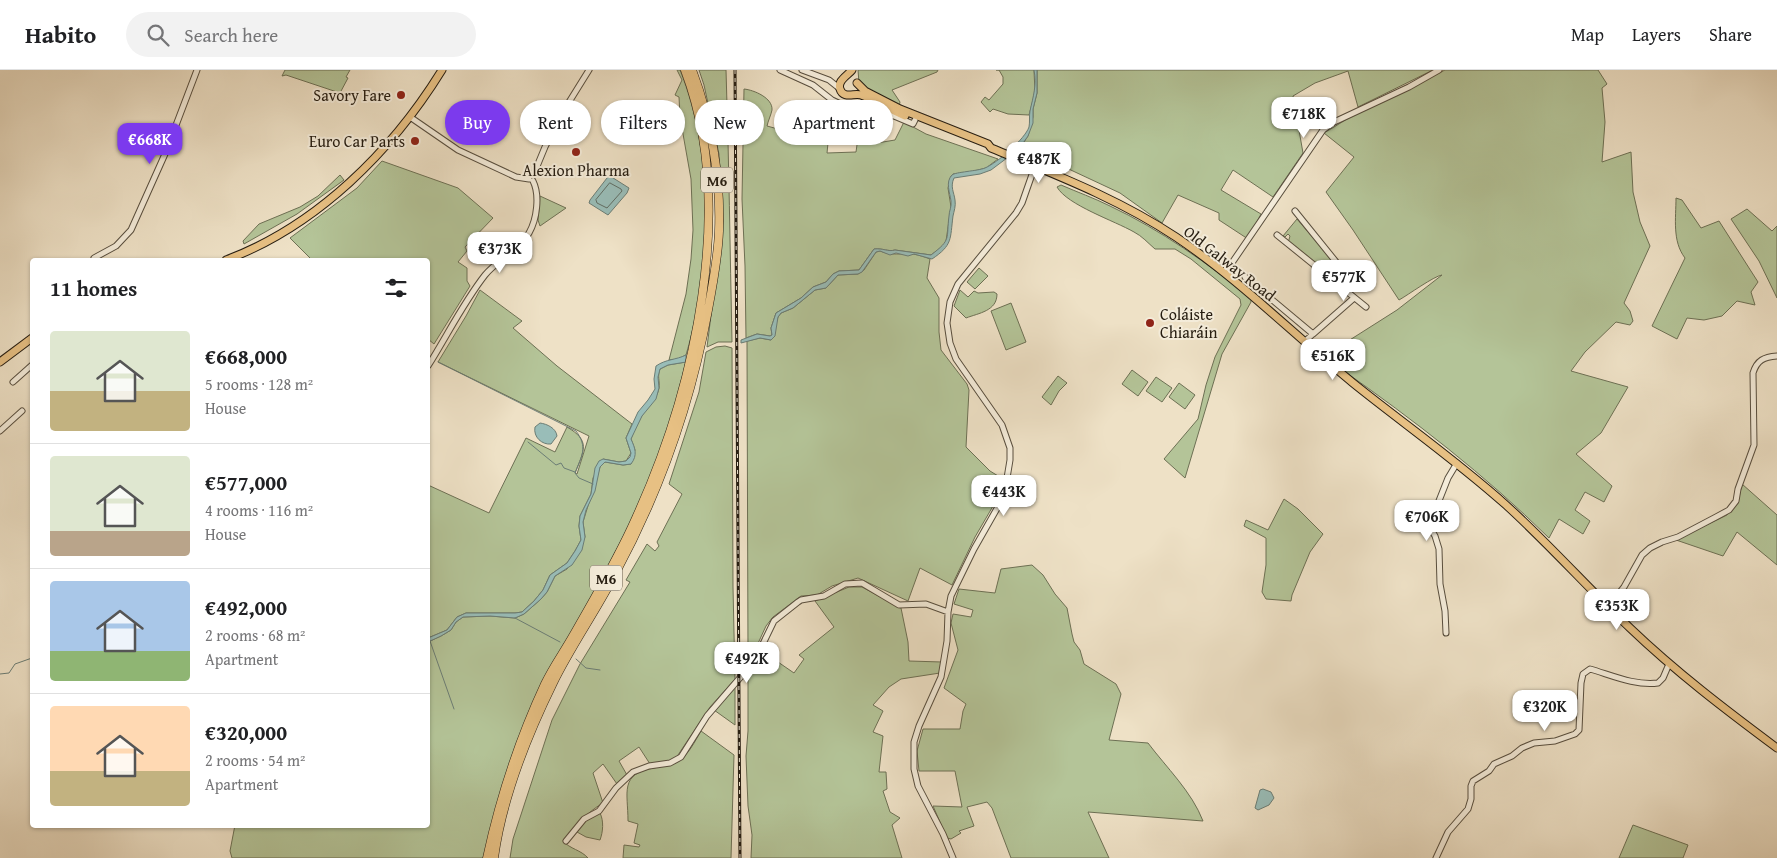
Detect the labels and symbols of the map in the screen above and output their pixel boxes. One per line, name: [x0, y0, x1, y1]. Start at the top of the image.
place label: Savory Fare: [313, 83, 391, 107]
marker: Savory Fare: [395, 89, 407, 101]
pin: €718K: [1269, 97, 1339, 139]
pin: €668K: [115, 122, 185, 165]
place label: Euro Car Parts: [309, 129, 405, 153]
marker: Euro Car Parts: [409, 135, 421, 147]
pin: €487K: [1004, 142, 1074, 184]
marker: Alexion Pharma: [570, 146, 582, 158]
place label: Alexion Pharma: [522, 158, 630, 182]
road number: M6: [701, 168, 733, 192]
street label: Old Galway Road: [1179, 219, 1282, 307]
pin: €373K: [465, 232, 535, 274]
pin: €577K: [1309, 260, 1379, 302]
place label: Coláiste Chiaráin: [1160, 302, 1217, 344]
marker: Coláiste Chiaráin: [1144, 317, 1156, 329]
pin: €516K: [1298, 338, 1368, 381]
pin: €443K: [969, 474, 1039, 517]
pin: €706K: [1392, 500, 1462, 542]
road number: M6: [590, 566, 622, 590]
pin: €353K: [1582, 588, 1652, 631]
pin: €492K: [712, 642, 782, 684]
pin: €320K: [1510, 690, 1580, 732]

